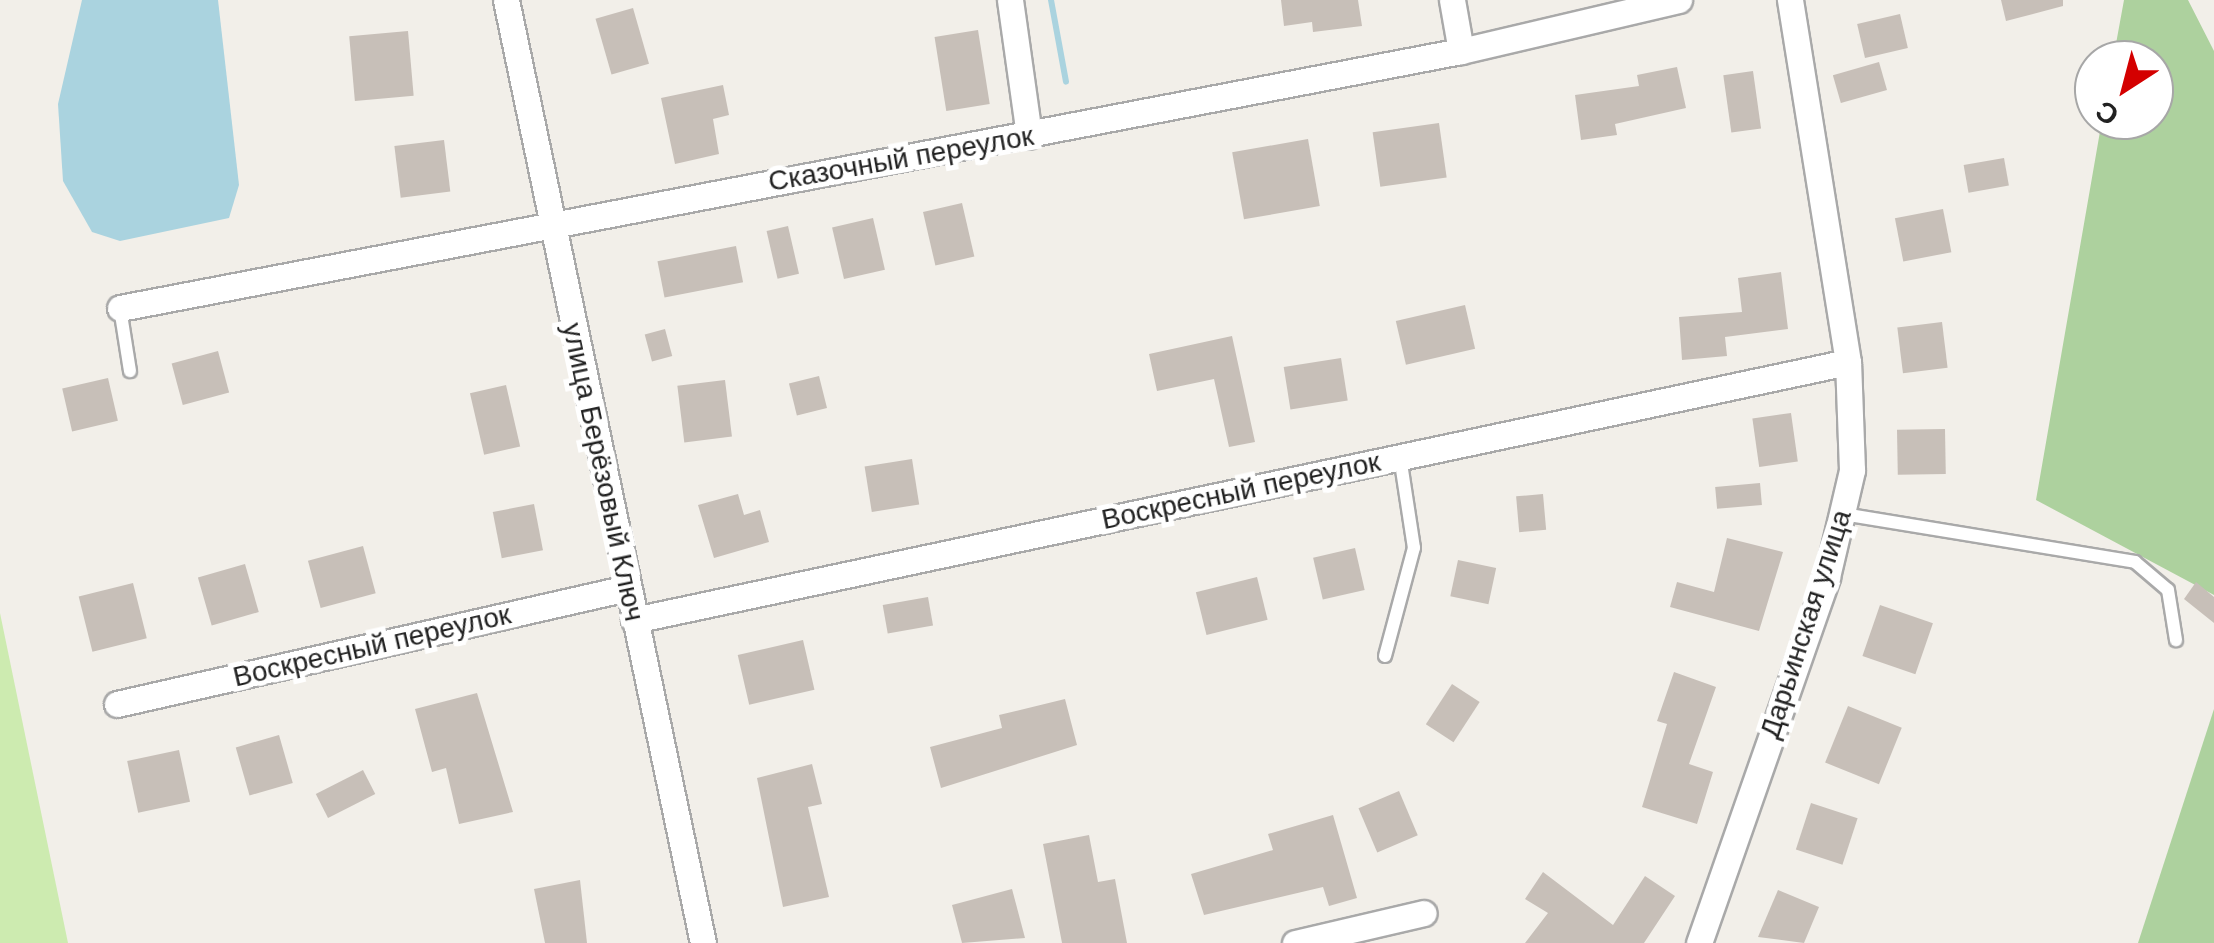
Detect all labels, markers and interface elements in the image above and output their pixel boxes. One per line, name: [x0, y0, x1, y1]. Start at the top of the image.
north arrow: [2074, 40, 2174, 140]
text: С: [2090, 95, 2125, 132]
street label: Сказочный переулок: [766, 119, 1036, 199]
street label: улица Берёзовый Ключ: [555, 320, 651, 624]
street label: Воскресный переулок: [1099, 445, 1383, 537]
street label: Дарьинская улица: [1753, 506, 1859, 742]
street label: Воскресный переулок: [230, 598, 514, 694]

